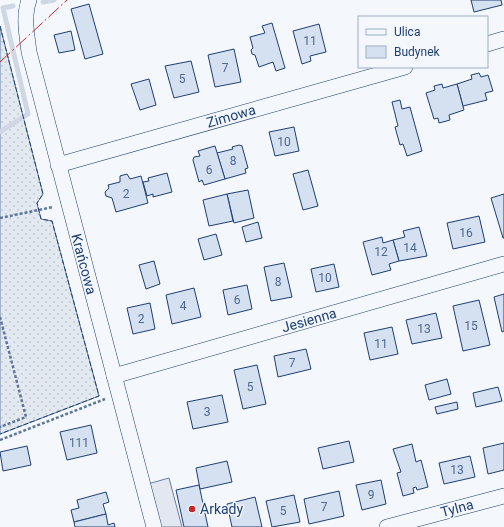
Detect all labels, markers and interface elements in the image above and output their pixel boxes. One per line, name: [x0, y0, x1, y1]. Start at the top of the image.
legend: [358, 16, 488, 68]
text: Ulica: [394, 25, 420, 39]
house number: 11: [303, 34, 317, 48]
text: Budynek: [394, 45, 441, 59]
house number: 7: [222, 61, 229, 75]
house number: 5: [179, 72, 186, 86]
street label: Zimowa: [205, 101, 257, 131]
house number: 10: [277, 135, 291, 149]
house number: 8: [230, 154, 237, 168]
house number: 6: [206, 163, 213, 177]
house number: 2: [123, 187, 130, 201]
house number: 16: [459, 226, 473, 240]
street label: Krańcowa: [68, 232, 100, 296]
house number: 14: [403, 241, 417, 255]
house number: 12: [374, 245, 388, 259]
house number: 10: [318, 271, 332, 285]
house number: 8: [275, 275, 282, 289]
house number: 6: [234, 293, 241, 307]
house number: 4: [180, 299, 187, 313]
street label: Jesienna: [280, 305, 338, 335]
house number: 2: [138, 312, 145, 326]
house number: 15: [464, 319, 478, 333]
house number: 13: [417, 322, 431, 336]
house number: 11: [374, 337, 388, 351]
house number: 7: [289, 356, 296, 370]
house number: 5: [247, 380, 254, 394]
house number: 3: [204, 405, 210, 419]
house number: 111: [69, 436, 89, 450]
house number: 13: [450, 463, 464, 477]
house number: 9: [368, 488, 374, 502]
street label: Tylna: [439, 496, 475, 520]
house number: 7: [321, 500, 328, 514]
place label: Arkady: [200, 501, 243, 517]
marker: Arkady: [187, 504, 197, 514]
house number: 5: [280, 504, 287, 518]

